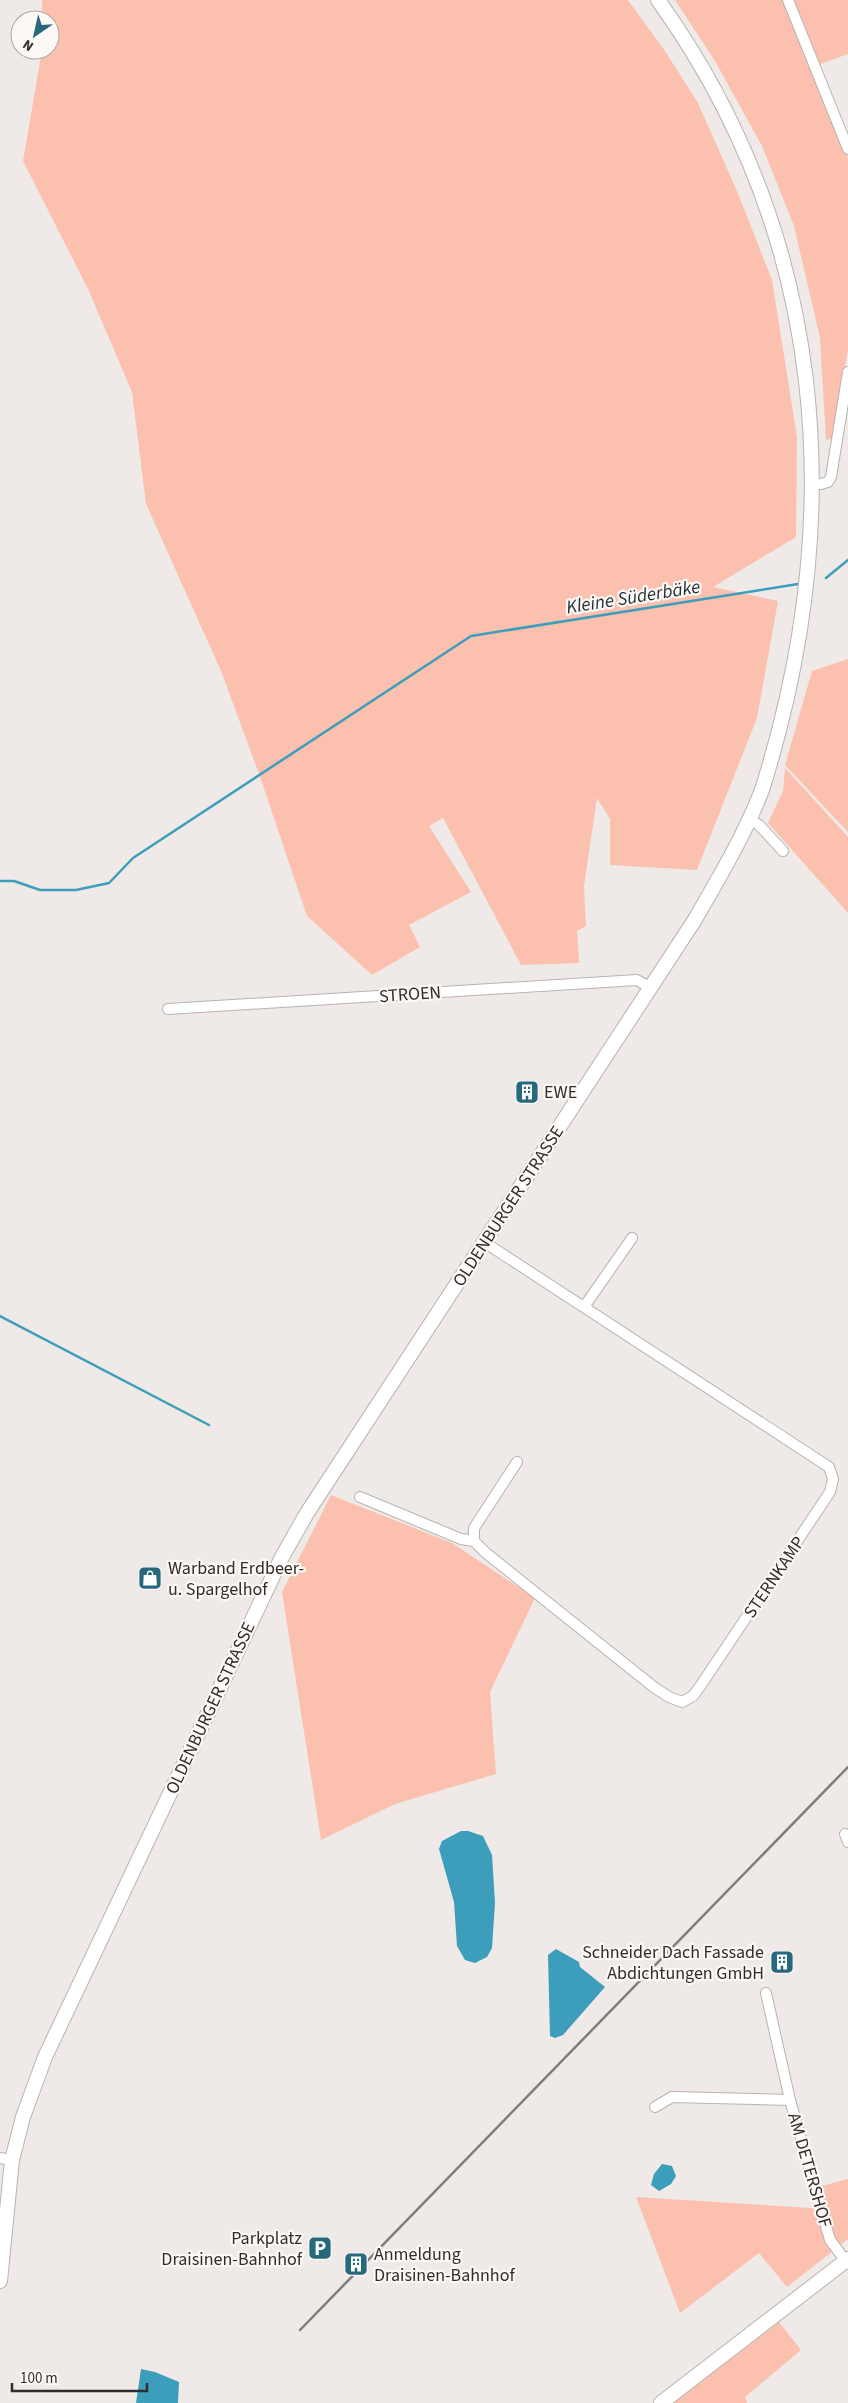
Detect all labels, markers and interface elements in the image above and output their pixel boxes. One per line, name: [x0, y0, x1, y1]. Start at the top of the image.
north arrow: [10, 10, 60, 60]
text: N: [19, 34, 38, 56]
water label: Kleine Süderbäke: [564, 574, 702, 621]
street label: STROEN: [378, 980, 442, 1009]
building icon: EWE: [514, 1079, 540, 1105]
place label: EWE: [544, 1080, 577, 1105]
street label: OLDENBURGER STRASSE: [447, 1121, 570, 1292]
street label: STERNKAMP: [738, 1531, 811, 1623]
place label: Warband Erdbeer- u. Spargelhof: [168, 1556, 304, 1602]
shop icon: Warband Erdbeer- u. Spargelhof: [137, 1565, 163, 1591]
street label: OLDENBURGER STRASSE: [160, 1618, 261, 1798]
place label: Schneider Dach Fassade Abdichtungen GmbH: [582, 1940, 764, 1986]
building icon: Schneider Dach Fassade Abdichtungen GmbH: [769, 1949, 795, 1975]
street label: AM DETERSHOF: [781, 2110, 838, 2231]
place label: Parkplatz Draisinen-Bahnhof: [161, 2226, 303, 2272]
parking icon: Parkplatz Draisinen-Bahnhof: [307, 2235, 333, 2261]
place label: Anmeldung Draisinen-Bahnhof: [374, 2242, 515, 2288]
building icon: Anmeldung Draisinen-Bahnhof: [343, 2251, 369, 2277]
scale bar: [12, 2360, 148, 2392]
text: 100 m: [20, 2368, 58, 2389]

